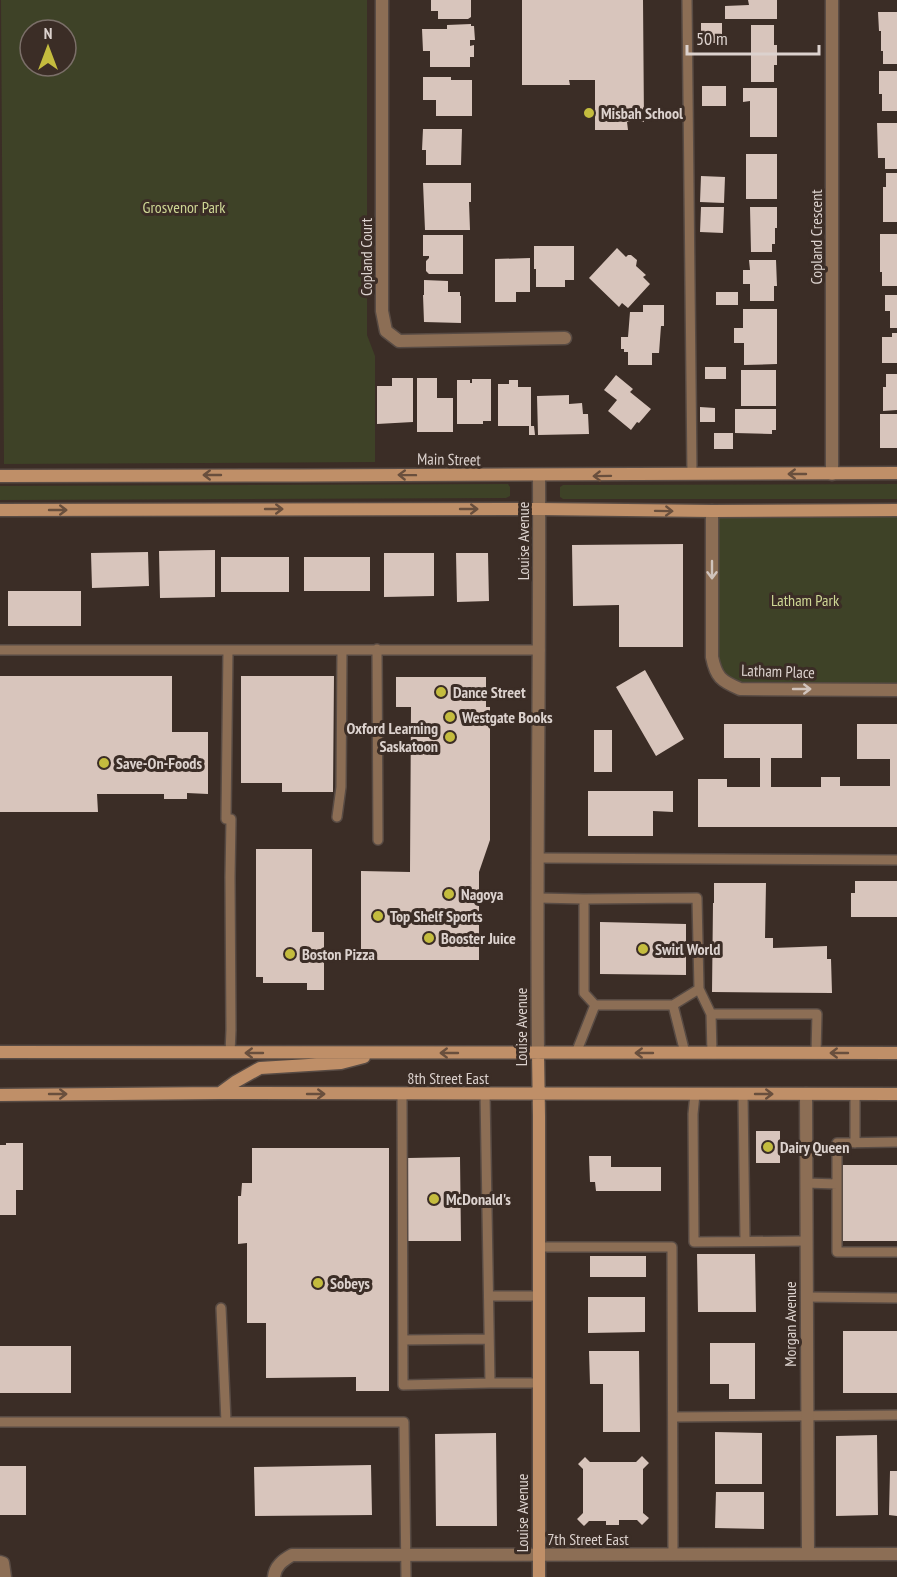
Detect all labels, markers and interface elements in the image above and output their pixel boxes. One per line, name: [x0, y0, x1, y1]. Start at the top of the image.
north arrow: [18, 18, 78, 78]
scale bar: [687, 18, 819, 56]
text: N: [44, 23, 52, 43]
text: 50 m: [696, 27, 728, 50]
place label: Misbah School: [601, 103, 683, 123]
marker: Misbah School: [582, 106, 596, 120]
street label: Copland Crescent: [806, 189, 826, 285]
park label: Grosvenor Park: [143, 197, 226, 217]
street label: Copland Court: [356, 217, 376, 296]
street label: Main Street: [417, 448, 482, 470]
one-way arrow: [787, 468, 807, 480]
one-way arrow: [202, 469, 222, 481]
one-way arrow: [397, 469, 417, 481]
one-way arrow: [592, 470, 612, 481]
street label: Louise Avenue: [513, 502, 533, 580]
one-way arrow: [264, 503, 284, 515]
one-way arrow: [459, 503, 479, 515]
one-way arrow: [48, 504, 68, 516]
one-way arrow: [654, 505, 674, 517]
one-way arrow: [706, 559, 718, 579]
park label: Latham Park: [771, 590, 840, 610]
street label: Latham Place: [741, 660, 815, 682]
place label: Dance Street: [453, 682, 526, 702]
one-way arrow: [791, 683, 811, 695]
marker: Dance Street: [434, 685, 448, 699]
place label: Westgate Books: [461, 707, 553, 727]
marker: Westgate Books: [443, 710, 457, 724]
place label: Oxford Learning Saskatoon: [346, 718, 438, 756]
marker: Oxford Learning Saskatoon: [443, 730, 457, 744]
place label: Save-On-Foods: [116, 753, 202, 773]
marker: Save-On-Foods: [97, 756, 111, 770]
place label: Nagoya: [461, 884, 504, 904]
marker: Nagoya: [442, 887, 456, 901]
place label: Top Shelf Sports: [390, 906, 483, 926]
marker: Top Shelf Sports: [371, 909, 385, 923]
place label: Booster Juice: [441, 928, 516, 948]
marker: Booster Juice: [422, 931, 436, 945]
place label: Swirl World: [655, 939, 720, 959]
marker: Swirl World: [636, 942, 650, 956]
place label: Boston Pizza: [302, 944, 375, 964]
marker: Boston Pizza: [283, 947, 297, 961]
street label: Louise Avenue: [511, 988, 531, 1066]
one-way arrow: [244, 1047, 264, 1059]
one-way arrow: [439, 1047, 459, 1059]
one-way arrow: [634, 1047, 654, 1059]
one-way arrow: [829, 1047, 849, 1059]
street label: 8th Street East: [407, 1068, 489, 1088]
one-way arrow: [48, 1088, 68, 1100]
one-way arrow: [306, 1088, 326, 1100]
one-way arrow: [754, 1088, 774, 1100]
place label: Dairy Queen: [780, 1137, 849, 1157]
marker: Dairy Queen: [761, 1140, 775, 1154]
place label: McDonald's: [446, 1189, 511, 1209]
marker: McDonald's: [427, 1192, 441, 1206]
place label: Sobeys: [330, 1273, 370, 1293]
marker: Sobeys: [311, 1276, 325, 1290]
street label: Morgan Avenue: [780, 1281, 800, 1367]
street label: Louise Avenue: [512, 1474, 532, 1552]
street label: 7th Street East: [547, 1529, 629, 1549]

